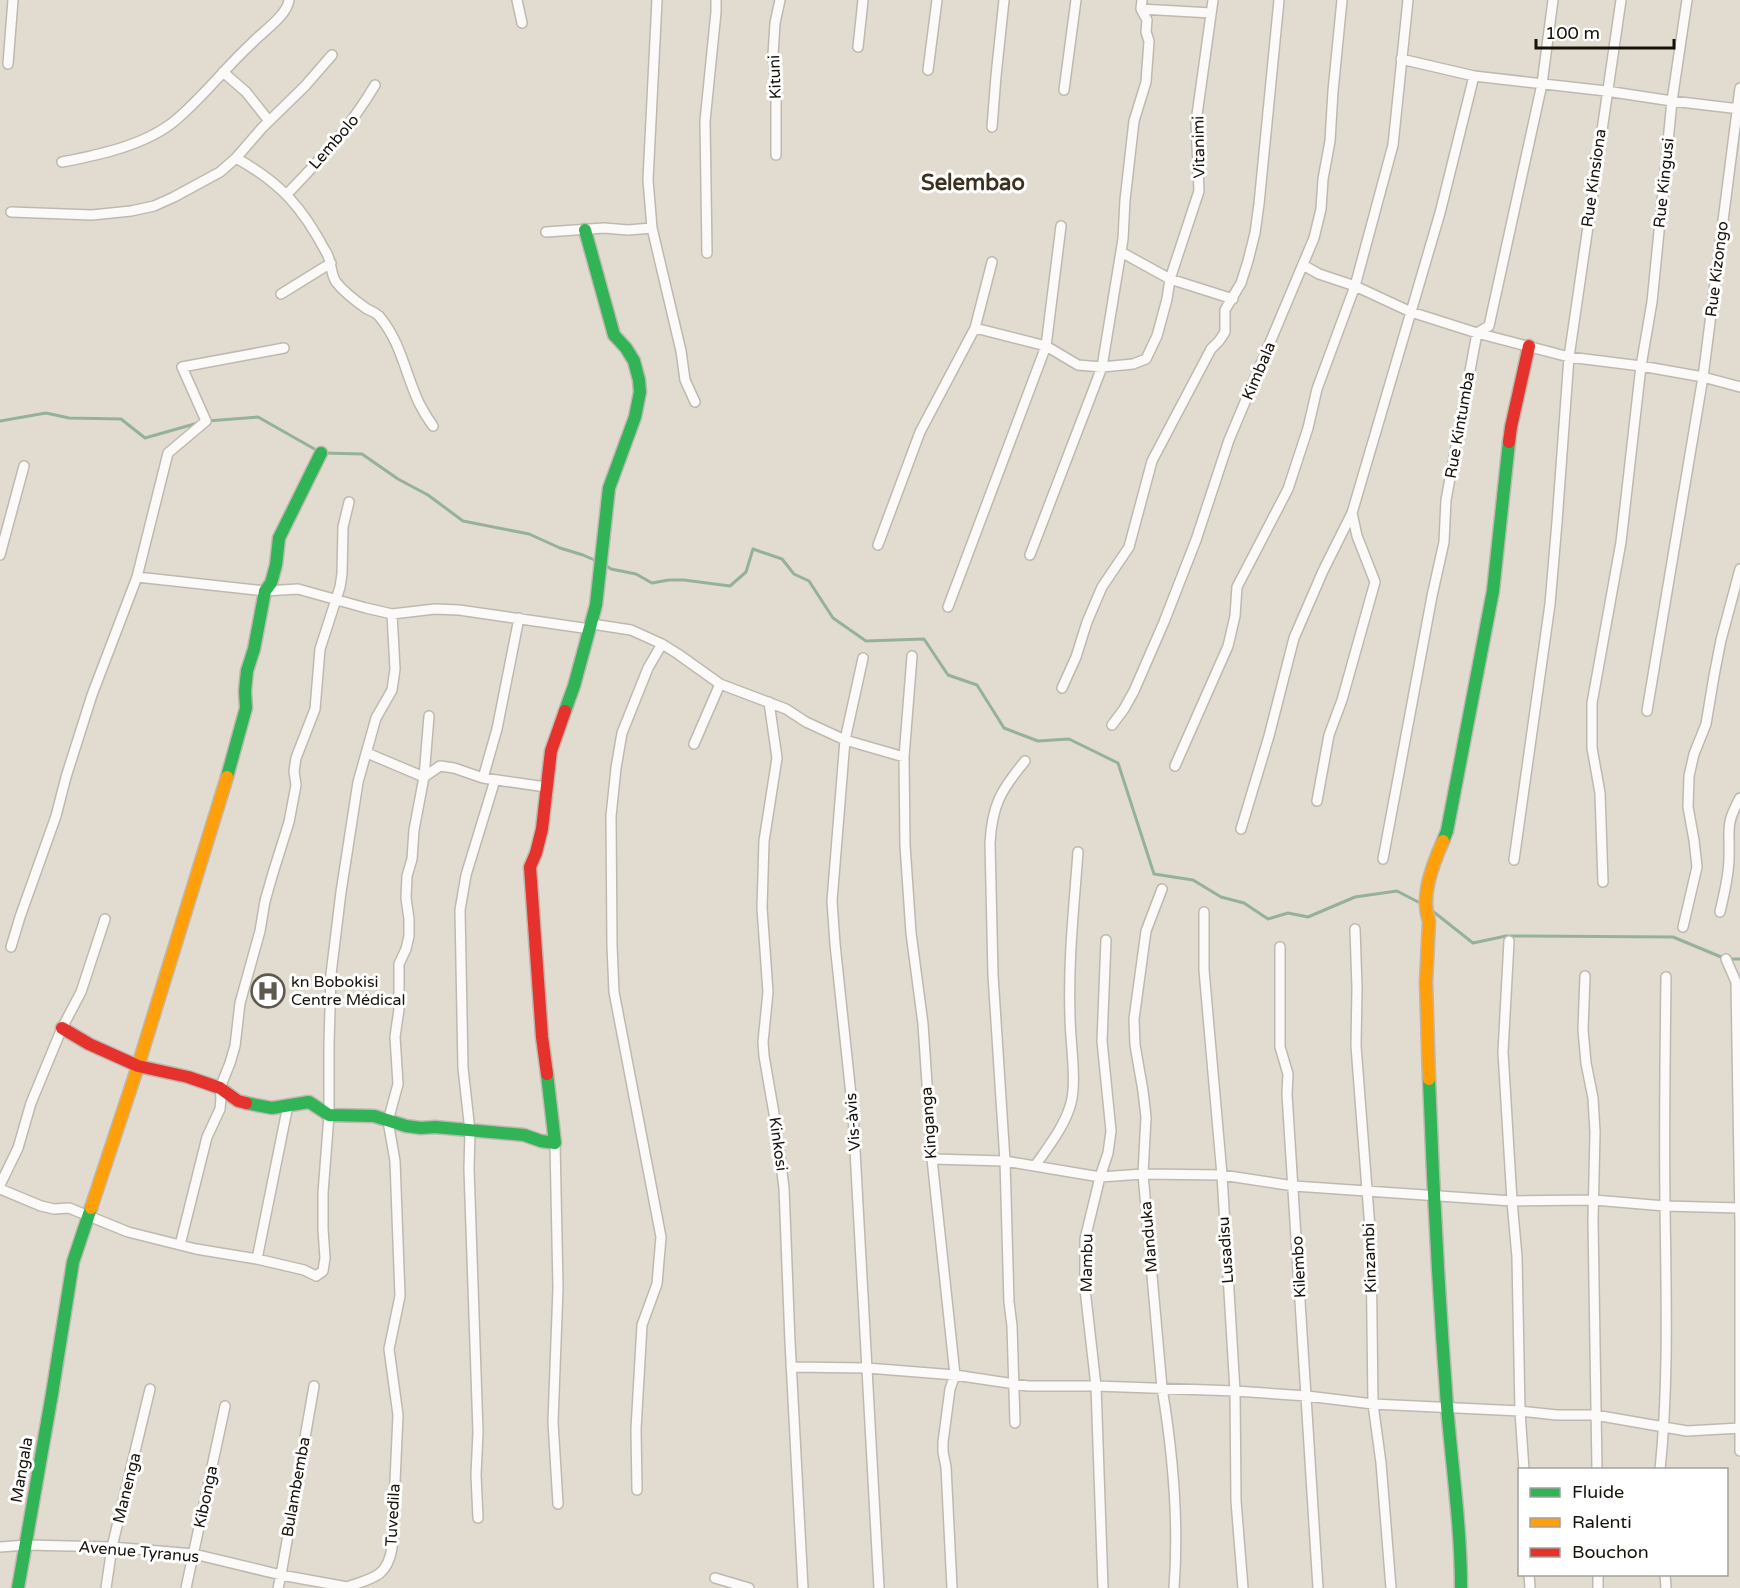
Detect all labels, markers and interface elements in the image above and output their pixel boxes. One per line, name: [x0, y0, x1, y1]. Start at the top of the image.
scale bar: [1536, 12, 1674, 50]
text: 100 m: [1545, 22, 1600, 44]
street label: Kituni: [764, 55, 786, 99]
street label: Lembolo: [305, 110, 363, 174]
street label: Vitanimi: [1188, 116, 1210, 178]
street label: Rue Kinsiona: [1577, 128, 1611, 228]
street label: Rue Kingusi: [1649, 137, 1679, 229]
district label: Selembao: [921, 170, 1025, 196]
street label: Rue Kizongo: [1701, 220, 1733, 318]
street label: Kimbala: [1238, 339, 1280, 403]
street label: Rue Kintumba: [1441, 370, 1479, 480]
place label: kn Bobokisi Centre Médical: [291, 972, 406, 1010]
hospital icon: kn Bobokisi Centre Médical: [250, 973, 286, 1009]
street label: Kinganga: [917, 1086, 941, 1160]
street label: Vis-àvis: [841, 1092, 865, 1152]
street label: Kinkosi: [764, 1116, 792, 1172]
street label: Manduka: [1136, 1200, 1162, 1274]
street label: Lusadisu: [1214, 1216, 1238, 1284]
street label: Kinzambi: [1359, 1223, 1381, 1293]
street label: Mambu: [1076, 1233, 1098, 1293]
street label: Kilembo: [1287, 1235, 1311, 1299]
street label: Bulambemba: [277, 1435, 315, 1539]
street label: Mangala: [6, 1436, 38, 1504]
street label: Manenga: [109, 1451, 145, 1525]
street label: Kibonga: [190, 1464, 222, 1530]
legend: [1518, 1468, 1728, 1576]
text: Fluide: [1572, 1481, 1624, 1503]
street label: Tuvedila: [381, 1483, 405, 1547]
text: Ralenti: [1572, 1511, 1632, 1533]
street label: Avenue Tyranus: [78, 1537, 200, 1567]
text: Bouchon: [1572, 1541, 1649, 1563]

